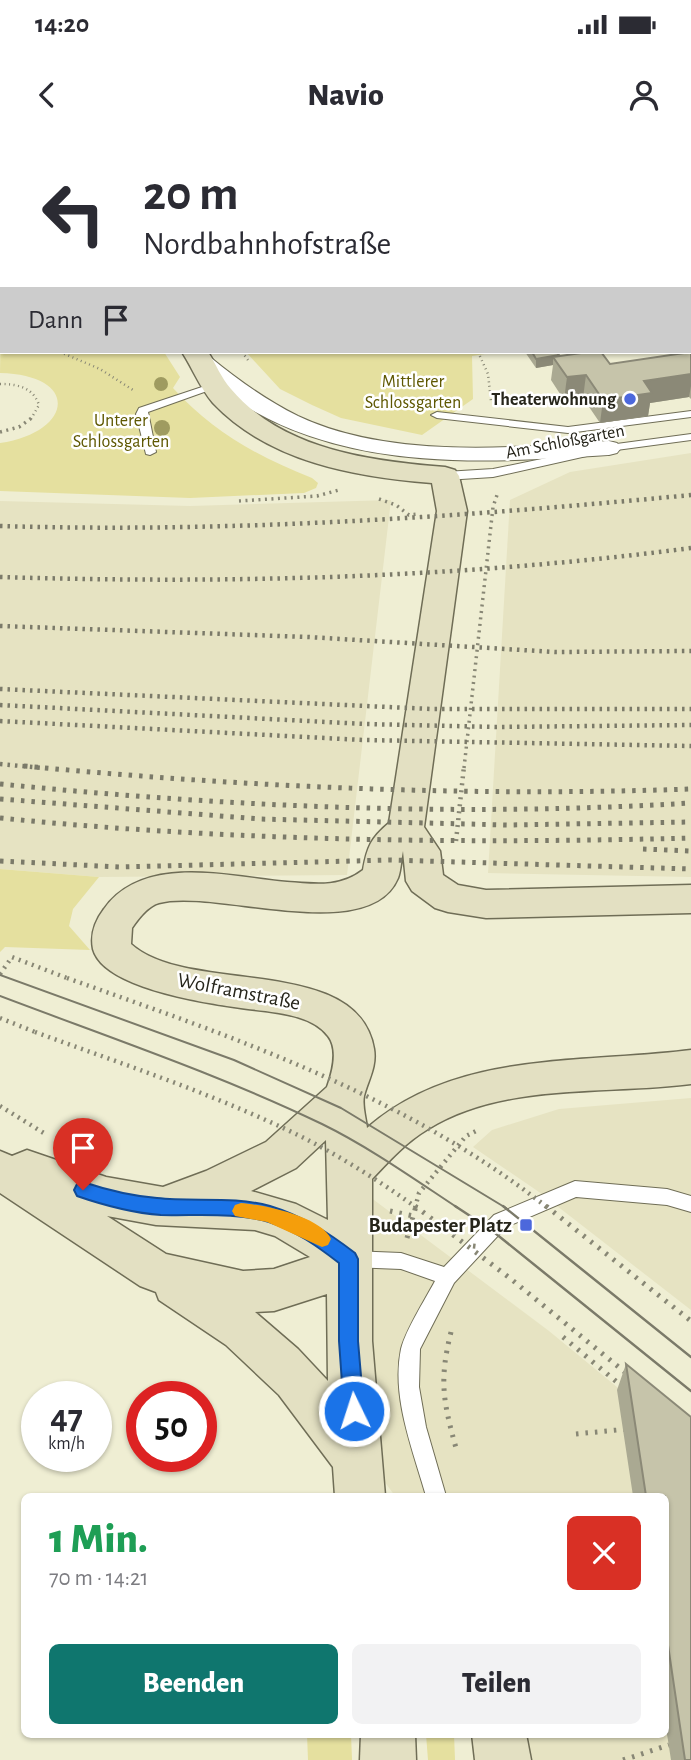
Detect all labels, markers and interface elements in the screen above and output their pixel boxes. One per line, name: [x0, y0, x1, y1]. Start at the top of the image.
text: 14:20: [35, 11, 89, 37]
icon: back: [28, 76, 66, 114]
icon: person: [625, 76, 663, 114]
text: Navio: [307, 79, 384, 111]
icon: left: [28, 168, 119, 259]
text: 20 m: [143, 170, 239, 219]
text: Nordbahnhofstraße: [143, 228, 391, 260]
icon: arrive: [97, 301, 135, 339]
text: Dann: [28, 307, 83, 333]
park label: Mittlerer Schlossgarten: [365, 373, 461, 412]
place label: Theaterwohnung: [491, 391, 617, 409]
marker: Theaterwohnung: [622, 391, 638, 407]
park label: Unterer Schlossgarten: [73, 412, 169, 451]
street label: Am Schloßgarten: [504, 422, 626, 462]
street label: Wolframstraße: [176, 969, 302, 1014]
pin: [53, 1118, 113, 1190]
icon: arrive: [64, 1129, 102, 1167]
place label: Budapester Platz: [368, 1215, 512, 1236]
marker: Budapester Platz: [518, 1217, 534, 1233]
position arrow: [317, 1374, 391, 1448]
speed limit sign: 50: [126, 1381, 217, 1472]
text: 47: [50, 1400, 83, 1435]
text: km/h: [48, 1435, 85, 1453]
button: close: [567, 1516, 641, 1590]
text: 1 Min.: [49, 1518, 148, 1560]
text: 70 m · 14:21: [49, 1567, 148, 1590]
button: Beenden: [49, 1644, 338, 1724]
button: Teilen: [352, 1644, 641, 1724]

